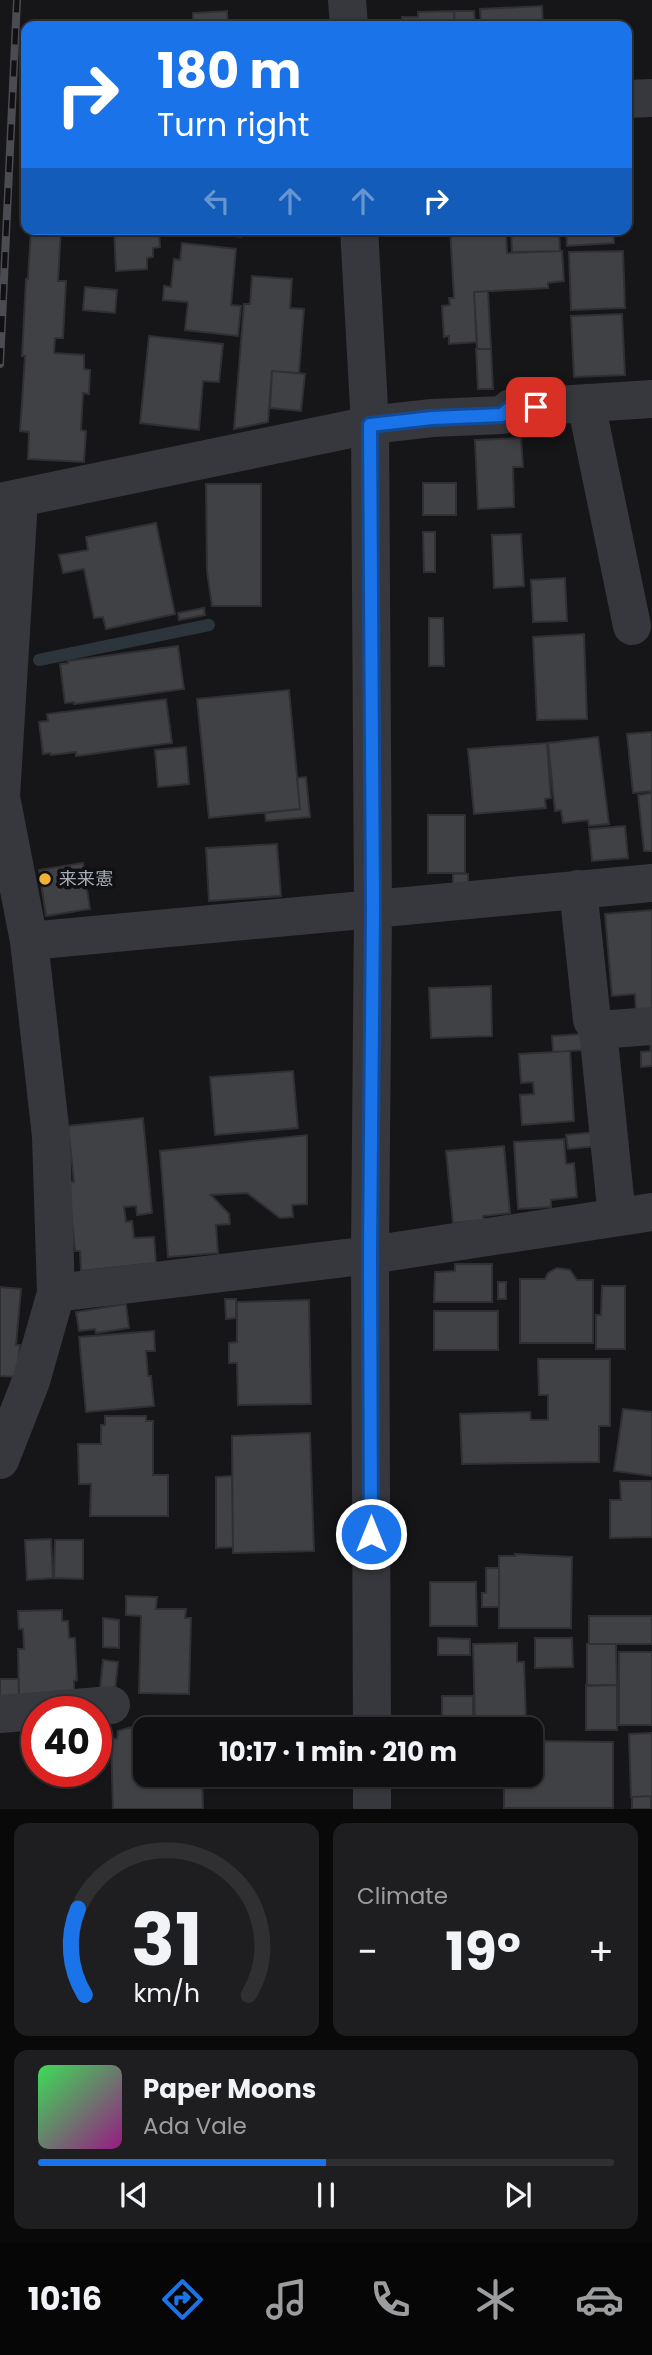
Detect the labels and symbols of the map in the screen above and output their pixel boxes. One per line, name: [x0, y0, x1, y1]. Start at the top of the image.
pin: [506, 377, 566, 437]
place label: 来来憲: [59, 866, 113, 891]
marker: 来来憲: [37, 871, 53, 887]
position arrow: [334, 1497, 408, 1571]
speed limit sign: 40: [21, 1696, 112, 1787]

